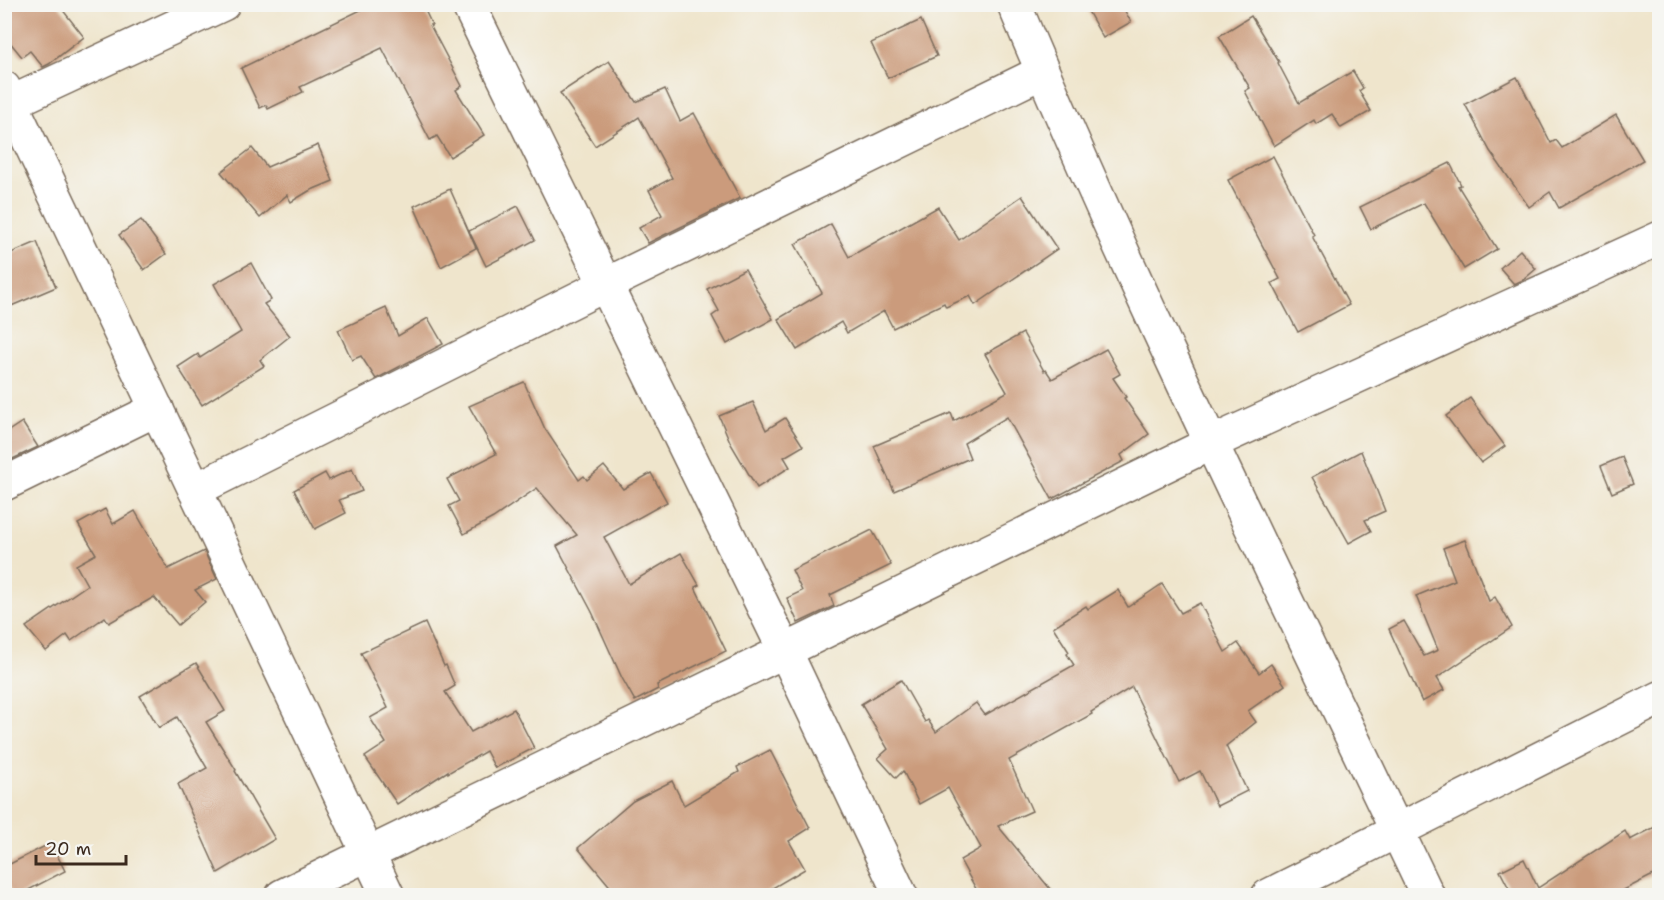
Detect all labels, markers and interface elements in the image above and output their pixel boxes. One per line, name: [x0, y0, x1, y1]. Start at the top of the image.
scale bar: [36, 828, 126, 866]
text: 20 m: [45, 837, 91, 861]

